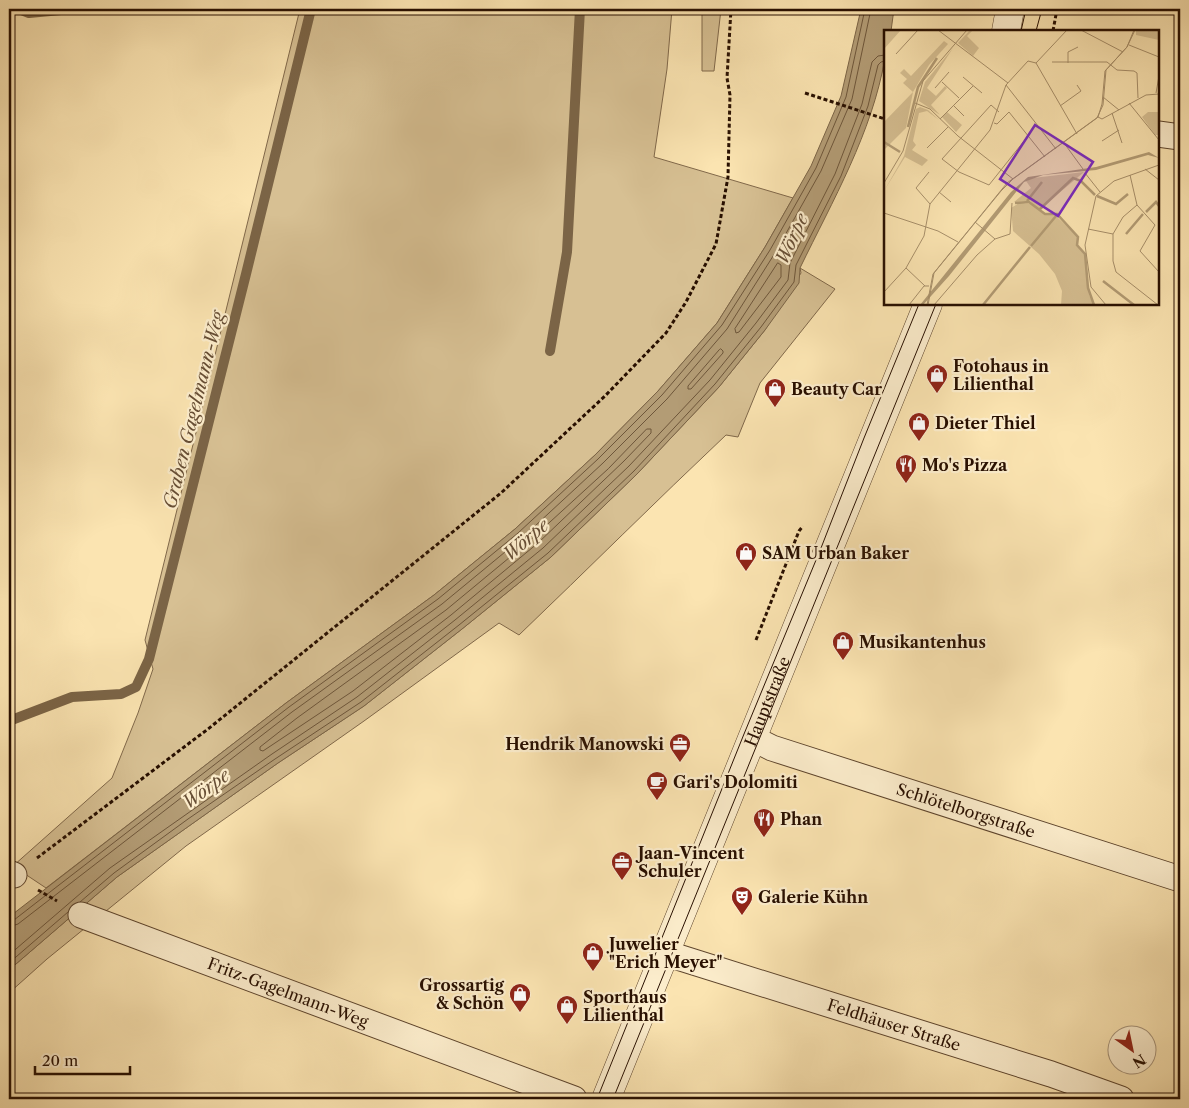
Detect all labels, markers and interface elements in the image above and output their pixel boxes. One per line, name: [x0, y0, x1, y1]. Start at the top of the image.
inset map: [884, 30, 1159, 305]
water label: Wörpe: [771, 209, 814, 268]
water label: Graben Gagelmann-Weg: [159, 307, 230, 511]
place label: Fotohaus in Lilienthal: [953, 356, 1049, 394]
shop icon: Fotohaus in Lilienthal: [925, 363, 949, 394]
shop icon: Beauty Car: [763, 377, 787, 408]
place label: Beauty Car: [791, 379, 882, 399]
shop icon: Dieter Thiel: [907, 411, 931, 442]
place label: Dieter Thiel: [935, 413, 1036, 433]
restaurant icon: Mo's Pizza: [894, 453, 918, 484]
place label: Mo's Pizza: [922, 455, 1008, 475]
water label: Wörpe: [499, 514, 554, 566]
shop icon: SAM Urban Baker: [734, 541, 758, 572]
place label: SAM Urban Baker: [762, 543, 909, 563]
shop icon: Musikantenhus: [831, 630, 855, 661]
place label: Musikantenhus: [859, 632, 986, 652]
street label: Hauptstraße: [740, 653, 794, 749]
office icon: Hendrik Manowski: [668, 732, 692, 763]
place label: Hendrik Manowski: [505, 734, 664, 754]
water label: Wörpe: [178, 764, 235, 814]
cafe icon: Gari's Dolomiti: [645, 770, 669, 801]
place label: Gari's Dolomiti: [673, 772, 798, 792]
street label: Schlötelborgstraße: [894, 779, 1038, 842]
restaurant icon: Phan: [752, 807, 776, 838]
place label: Phan: [780, 809, 822, 829]
place label: Jaan-Vincent Schuler: [635, 843, 745, 881]
office icon: Jaan-Vincent Schuler: [610, 850, 634, 881]
theatre icon: Galerie Kühn: [730, 885, 754, 916]
place label: Galerie Kühn: [758, 887, 868, 907]
place label: Juwelier "Erich Meyer": [606, 934, 723, 972]
shop icon: Juwelier "Erich Meyer": [581, 941, 605, 972]
street label: Fritz-Gagelmann-Weg: [205, 953, 372, 1032]
place label: Grossartig & Schön: [419, 975, 505, 1013]
shop icon: Grossartig & Schön: [508, 982, 532, 1013]
place label: Sporthaus Lilienthal: [583, 987, 667, 1025]
shop icon: Sporthaus Lilienthal: [555, 994, 579, 1025]
street label: Feldhäuser Straße: [825, 995, 963, 1055]
north arrow: [1106, 1026, 1156, 1076]
scale bar: [35, 1043, 130, 1075]
text: N: [1129, 1050, 1149, 1072]
text: 20 m: [42, 1051, 78, 1070]

